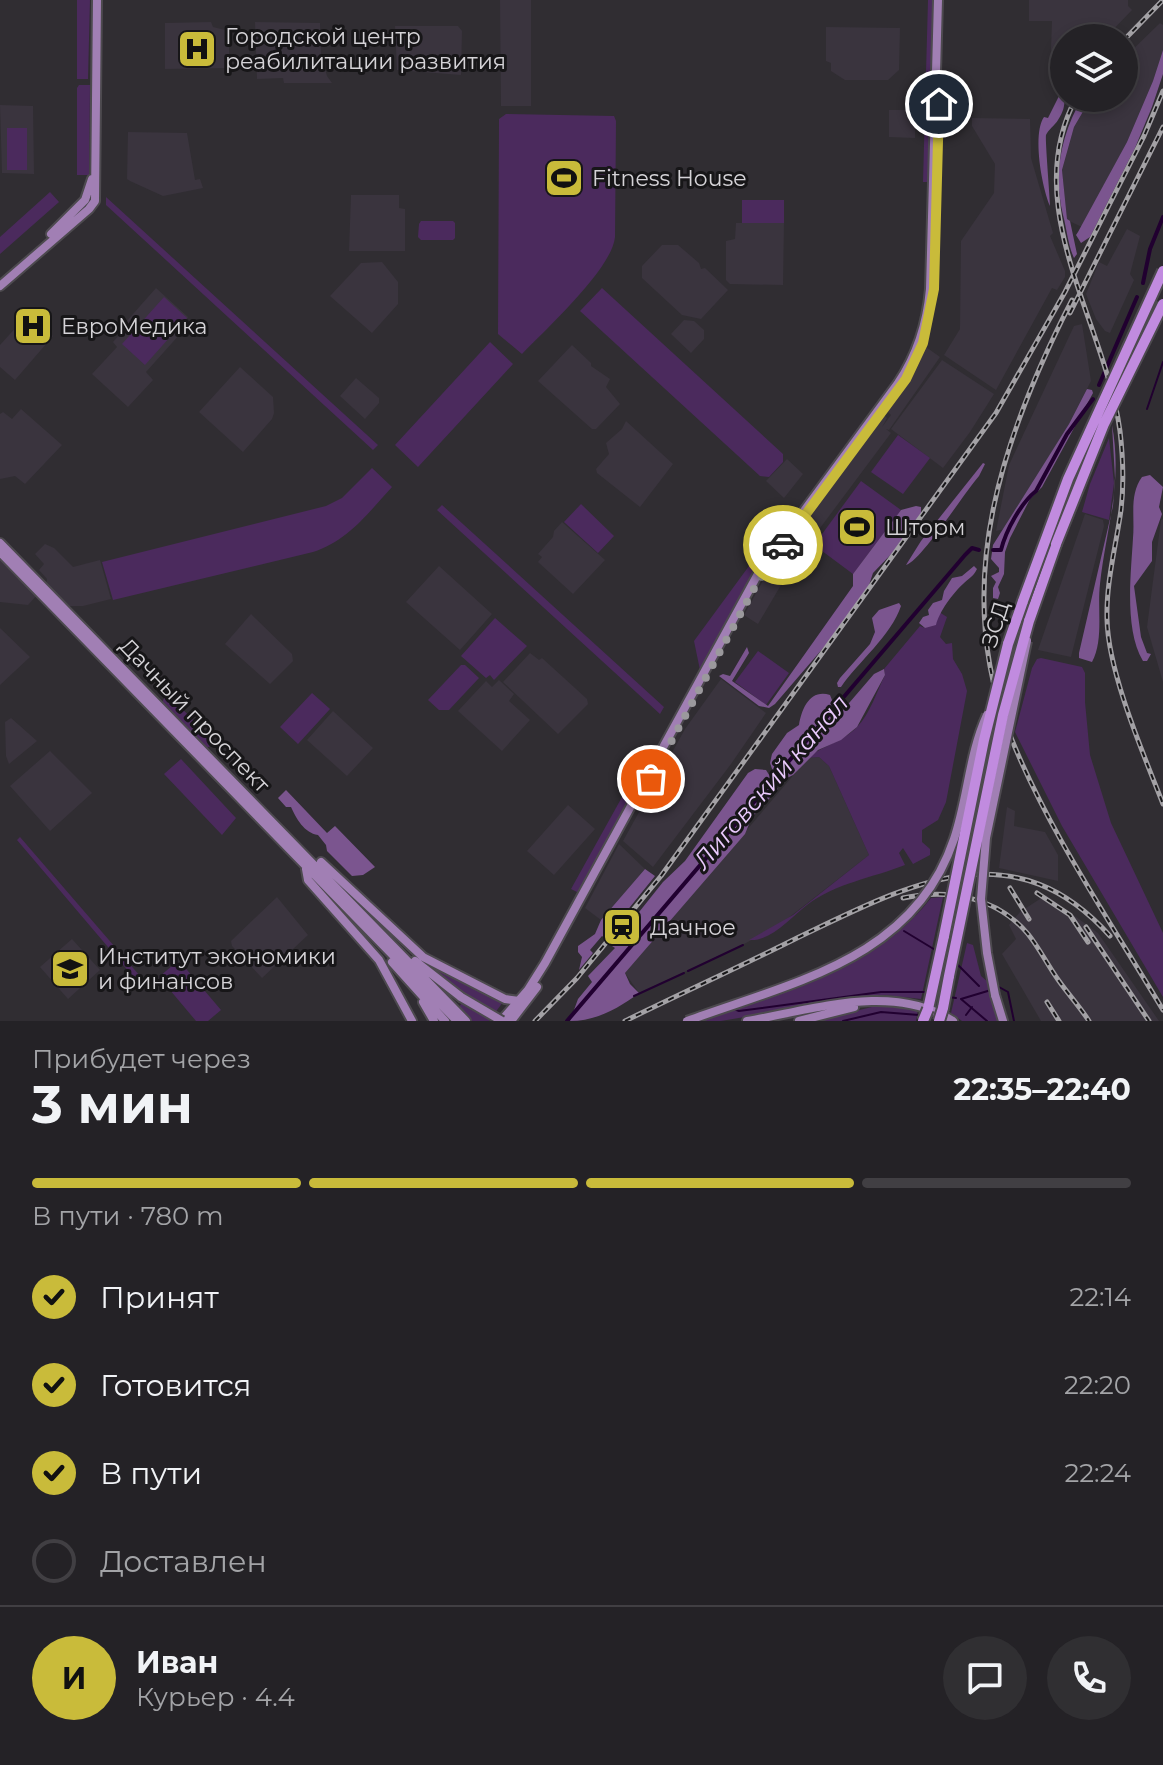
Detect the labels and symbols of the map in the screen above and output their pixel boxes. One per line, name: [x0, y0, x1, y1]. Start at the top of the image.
place label: Городской центр реабилитации развития: [225, 23, 506, 75]
hospital icon: Городской центр реабилитации развития: [176, 28, 218, 70]
pin: [905, 70, 973, 138]
sports icon: Fitness House: [543, 157, 585, 199]
place label: Fitness House: [592, 165, 746, 192]
hospital icon: ЕвроМедика: [12, 305, 54, 347]
place label: ЕвроМедика: [61, 313, 207, 340]
courier: [743, 505, 823, 585]
sports icon: Шторм: [836, 506, 878, 548]
place label: Шторм: [885, 514, 965, 541]
street label: ЗСД: [976, 598, 1015, 650]
street label: Дачный проспект: [114, 633, 276, 799]
water label: Лиговский канал: [686, 689, 854, 875]
pin: [617, 745, 685, 813]
station icon: Дачное: [601, 906, 643, 948]
place label: Дачное: [650, 914, 736, 941]
place label: Институт экономики и финансов: [98, 943, 336, 995]
school or university icon: Институт экономики и финансов: [49, 948, 91, 990]

